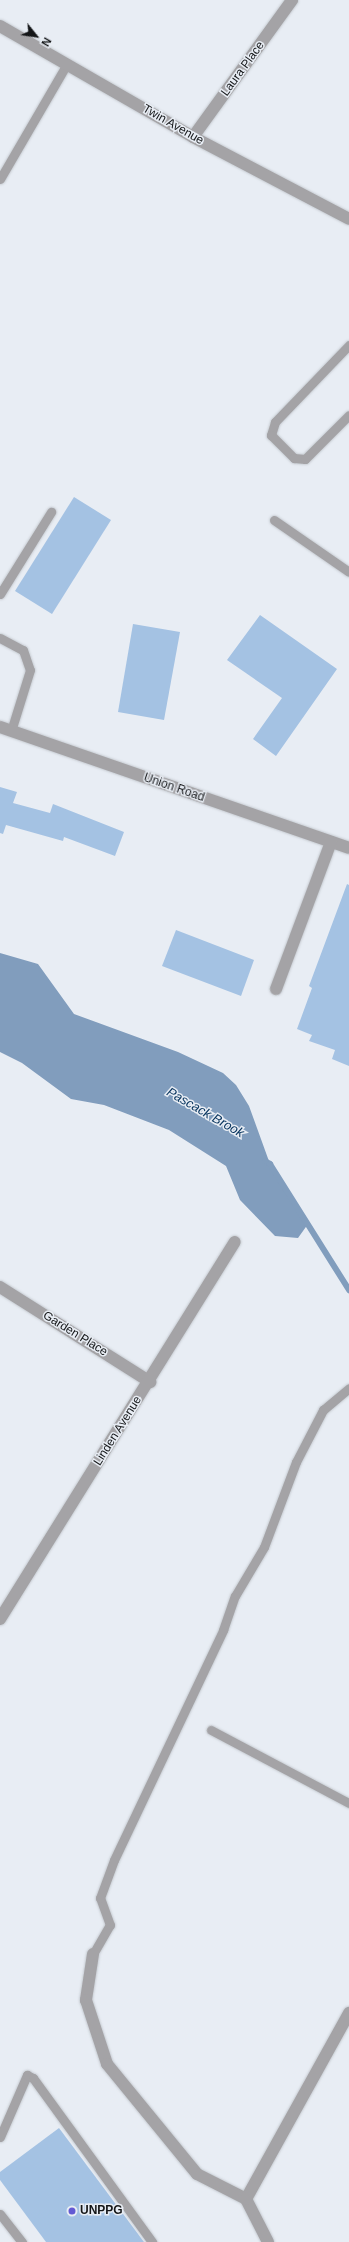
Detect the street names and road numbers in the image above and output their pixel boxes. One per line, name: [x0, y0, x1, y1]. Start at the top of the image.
street label: Laura Place: [218, 39, 268, 99]
street label: Twin Avenue: [140, 102, 206, 148]
street label: Union Road: [142, 771, 206, 805]
street label: Garden Place: [40, 1308, 110, 1360]
street label: Linden Avenue: [91, 1393, 145, 1469]

